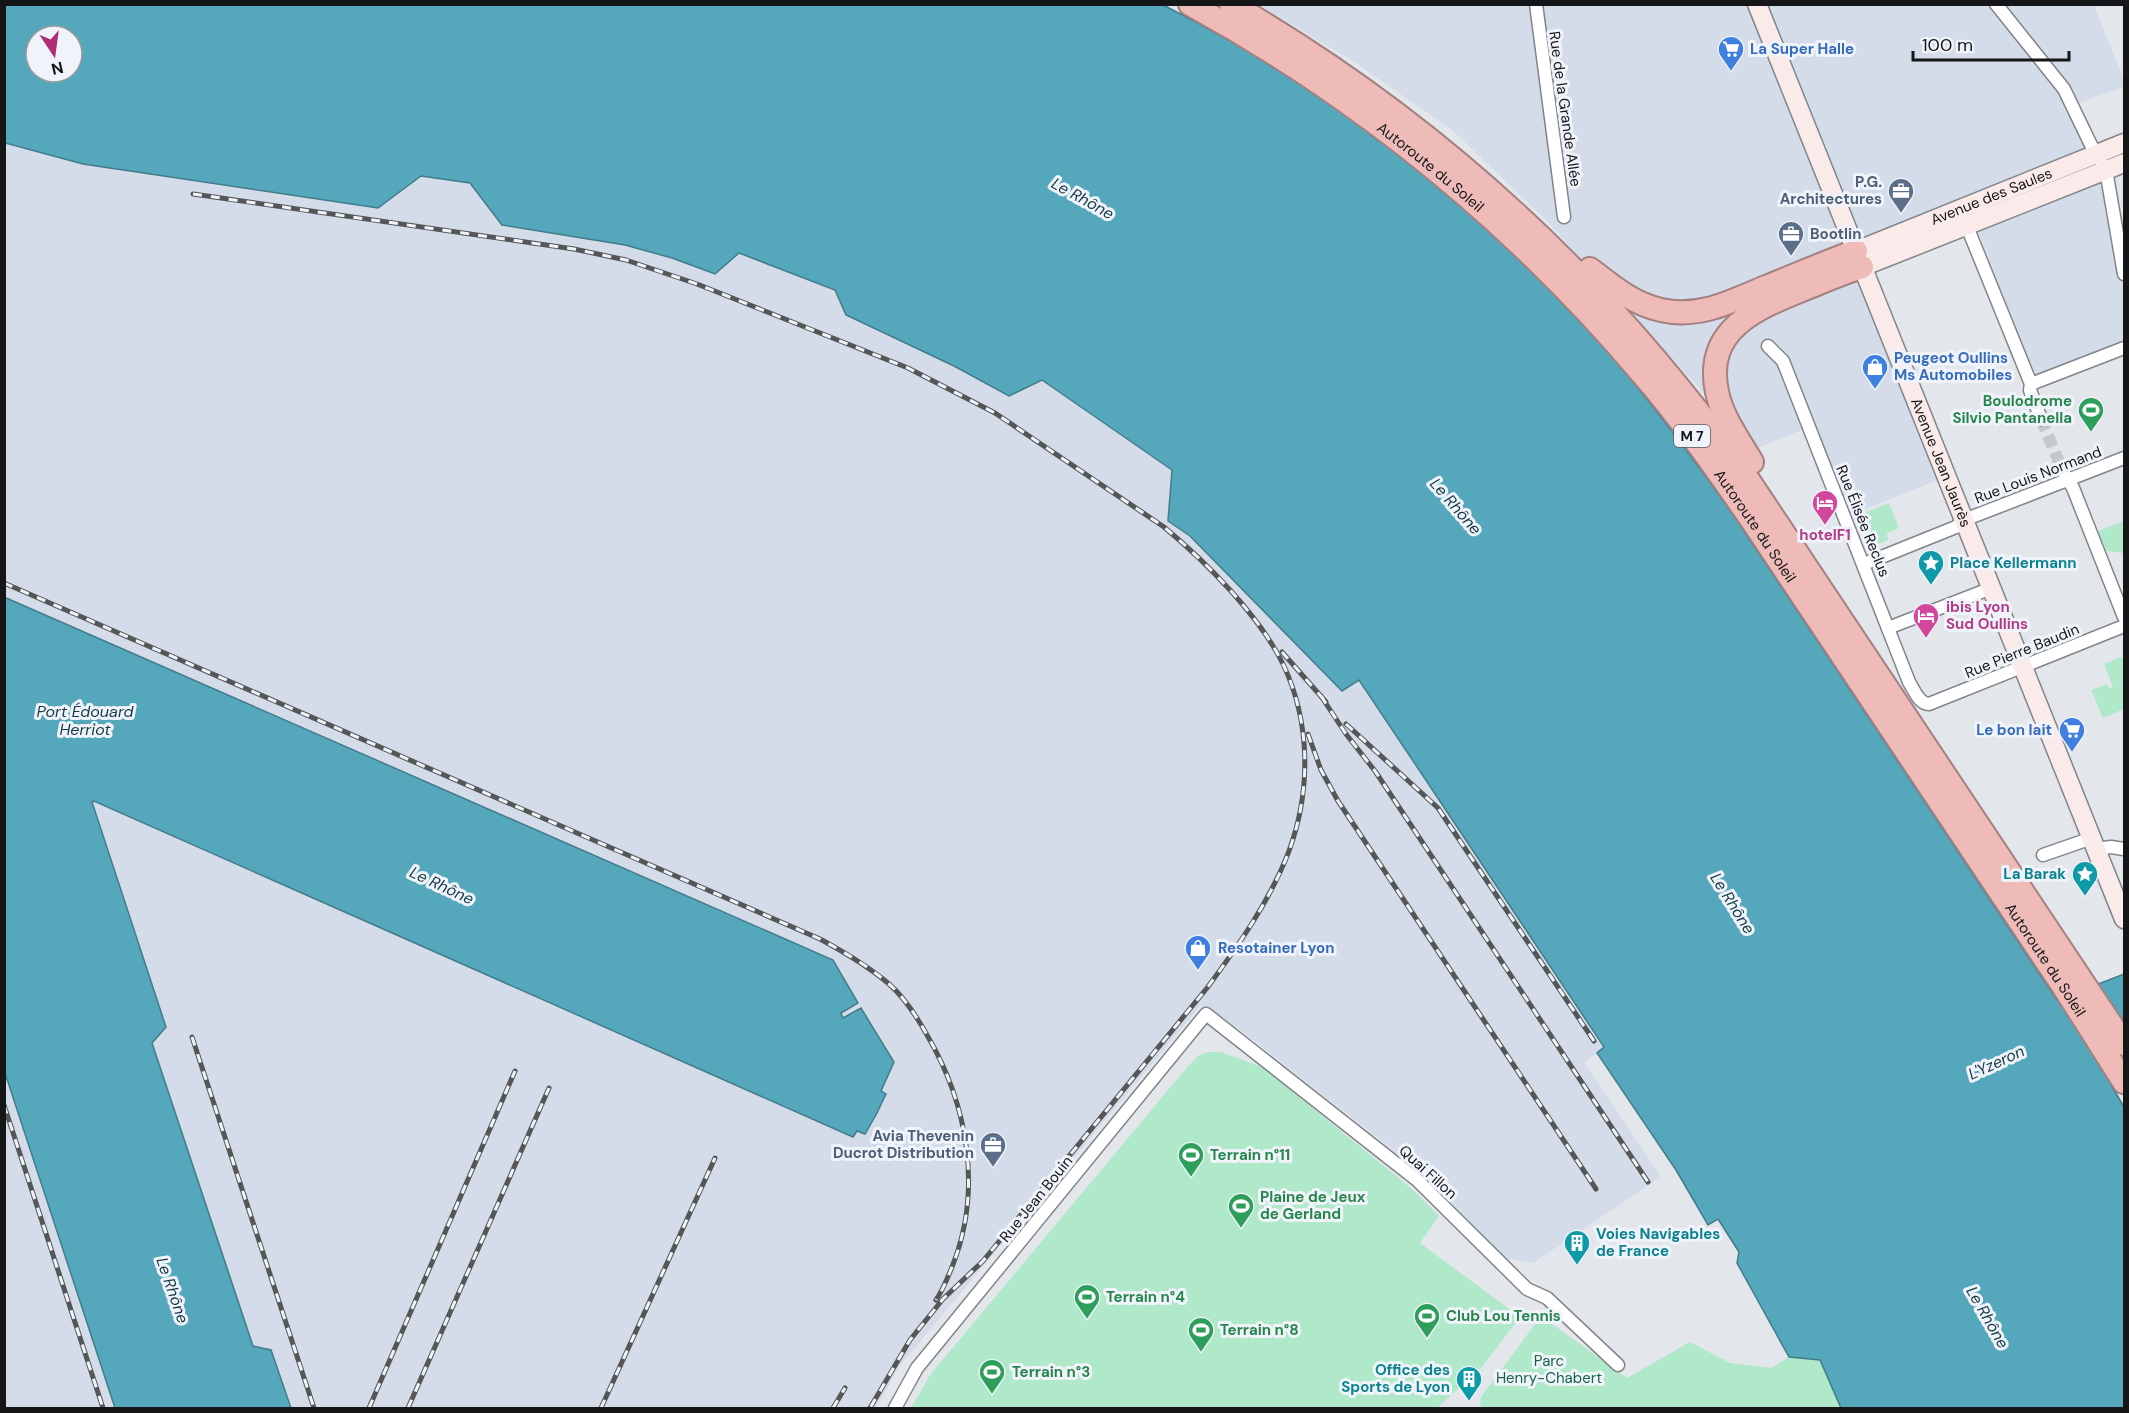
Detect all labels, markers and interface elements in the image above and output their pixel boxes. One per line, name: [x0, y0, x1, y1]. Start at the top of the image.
north arrow: [24, 24, 84, 84]
scale bar: [1913, 24, 2069, 62]
street label: Rue de la Grande Allée: [1544, 30, 1586, 188]
text: 100 m: [1922, 33, 1973, 57]
supermarket icon: La Super Halle: [1716, 34, 1746, 72]
place label: La Super Halle: [1750, 39, 1854, 59]
text: N: [49, 57, 65, 80]
street label: Autoroute du Soleil: [1373, 118, 1488, 217]
street label: Avenue des Saules: [1928, 163, 2055, 230]
place label: P.G. Architectures: [1780, 172, 1882, 209]
water label: Le Rhône: [1048, 173, 1118, 224]
office icon: P.G. Architectures: [1886, 176, 1916, 214]
office icon: Bootlin: [1776, 219, 1806, 257]
place label: Bootlin: [1810, 224, 1861, 244]
place label: Peugeot Oullins Ms Automobiles: [1894, 348, 2012, 385]
shop icon: Peugeot Oullins Ms Automobiles: [1860, 352, 1890, 390]
place label: Boulodrome Silvio Pantanella: [1952, 391, 2072, 428]
street label: Avenue Jean Jaurès: [1906, 395, 1976, 530]
sports icon: Boulodrome Silvio Pantanella: [2076, 395, 2106, 433]
road number: M 7: [1674, 425, 1710, 447]
street label: Rue Louis Normand: [1972, 442, 2104, 508]
street label: Rue Élisée Reclus: [1831, 462, 1895, 580]
street label: Autoroute du Soleil: [1709, 466, 1801, 586]
water label: Le Rhône: [1425, 474, 1486, 539]
hotel icon: hotelF1: [1810, 488, 1840, 526]
place label: hotelF1: [1799, 525, 1851, 545]
place icon: Place Kellermann: [1916, 548, 1946, 586]
place label: Place Kellermann: [1950, 553, 2076, 573]
place label: ibis Lyon Sud Oullins: [1946, 597, 2028, 634]
hotel icon: ibis Lyon Sud Oullins: [1911, 601, 1941, 639]
street label: Rue Pierre Baudin: [1962, 619, 2082, 683]
water label: Port Édouard Herriot: [36, 701, 135, 740]
supermarket icon: Le bon lait: [2057, 715, 2087, 753]
place label: Le bon lait: [1976, 720, 2052, 740]
place icon: La Barak: [2070, 859, 2100, 897]
water label: Le Rhône: [406, 861, 477, 909]
place label: La Barak: [2003, 864, 2066, 884]
water label: Le Rhône: [1706, 869, 1760, 938]
street label: Autoroute du Soleil: [2000, 899, 2090, 1021]
shop icon: Resotainer Lyon: [1183, 933, 1213, 971]
place label: Resotainer Lyon: [1218, 938, 1334, 958]
water label: L'Yzeron: [1965, 1040, 2028, 1085]
place label: Avia Thevenin Ducrot Distribution: [833, 1126, 974, 1163]
office icon: Avia Thevenin Ducrot Distribution: [978, 1130, 1008, 1168]
sports icon: Terrain n°11: [1176, 1140, 1206, 1178]
street label: Quai Fillon: [1395, 1141, 1461, 1203]
place label: Terrain n°11: [1210, 1145, 1290, 1165]
street label: Rue Jean Bouin: [995, 1152, 1077, 1246]
place label: Plaine de Jeux de Gerland: [1260, 1187, 1366, 1224]
sports icon: Plaine de Jeux de Gerland: [1226, 1191, 1256, 1229]
place label: Voies Navigables de France: [1596, 1224, 1720, 1261]
building icon: Voies Navigables de France: [1562, 1228, 1592, 1266]
water label: Le Rhône: [151, 1254, 194, 1326]
sports icon: Terrain n°4: [1072, 1282, 1102, 1320]
water label: Le Rhône: [1961, 1282, 2014, 1352]
place label: Terrain n°4: [1106, 1287, 1185, 1307]
sports icon: Club Lou Tennis: [1412, 1301, 1442, 1339]
place label: Club Lou Tennis: [1446, 1306, 1561, 1326]
sports icon: Terrain n°8: [1186, 1315, 1216, 1353]
place label: Terrain n°8: [1220, 1320, 1299, 1340]
park label: Parc Henry-Chabert: [1496, 1351, 1602, 1388]
sports icon: Terrain n°3: [977, 1357, 1007, 1395]
place label: Office des Sports de Lyon: [1341, 1360, 1450, 1397]
place label: Terrain n°3: [1012, 1362, 1090, 1382]
building icon: Office des Sports de Lyon: [1454, 1364, 1484, 1402]

